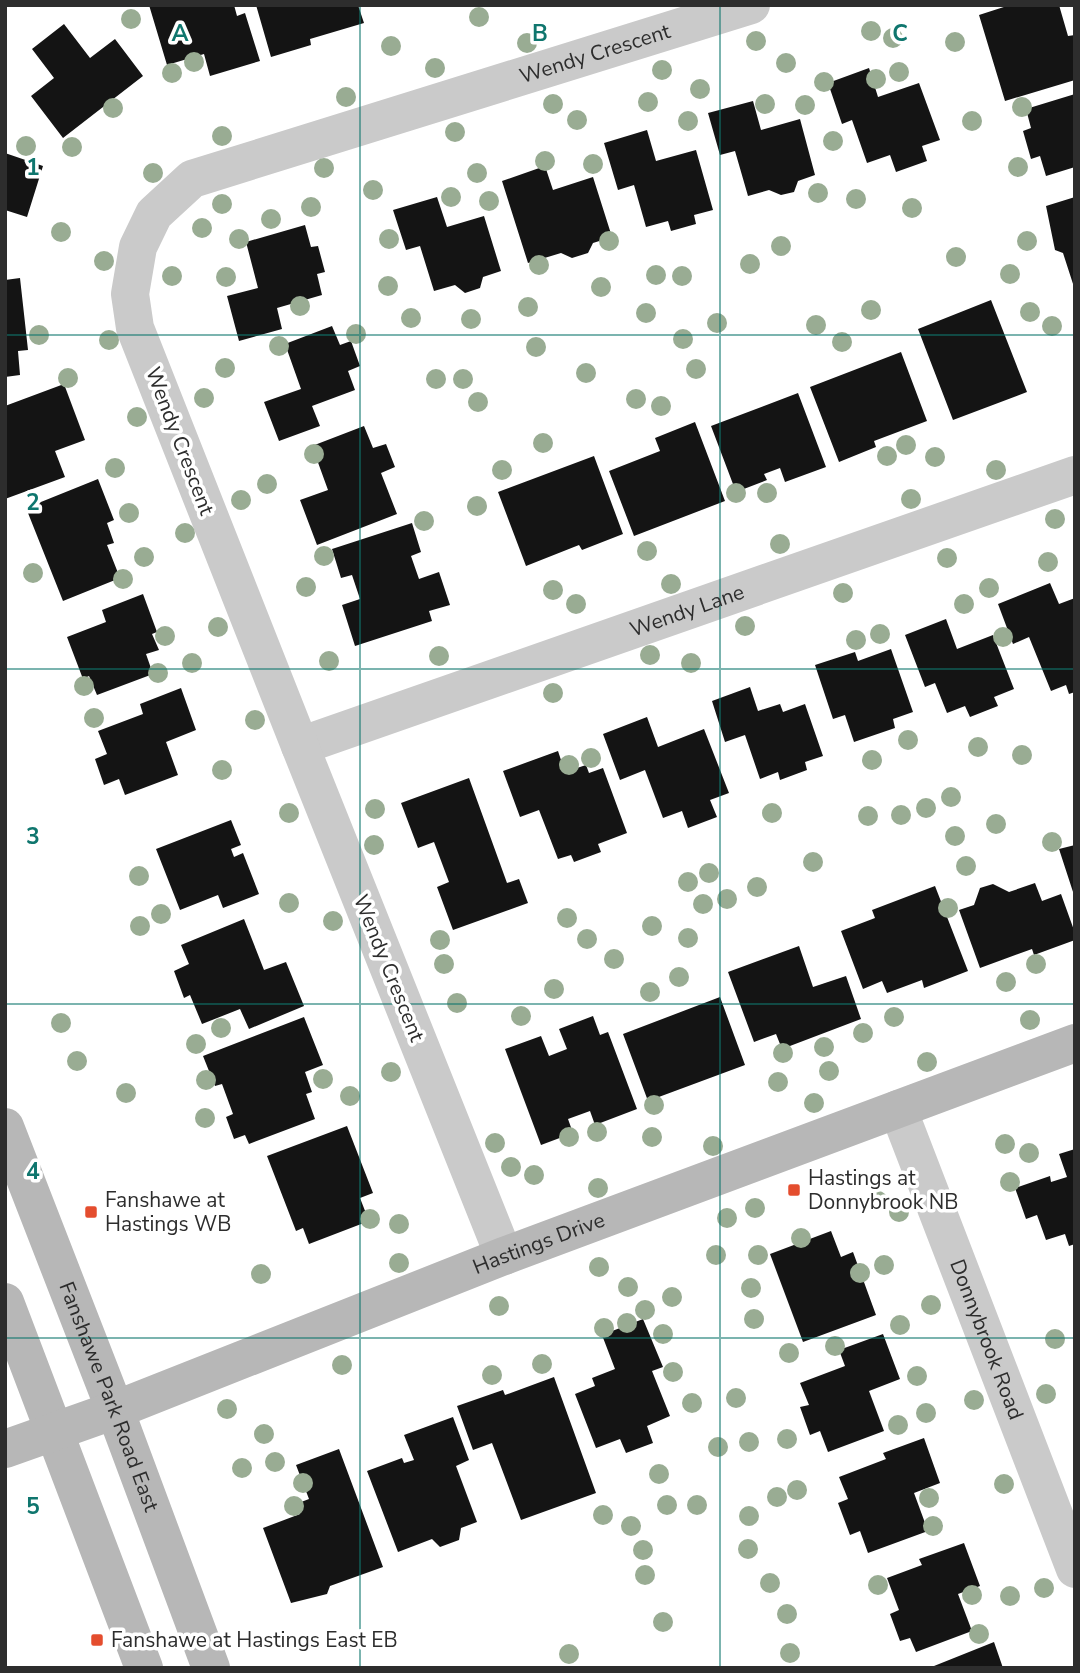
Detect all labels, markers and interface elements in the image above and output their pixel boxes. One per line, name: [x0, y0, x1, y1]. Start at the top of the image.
street label: Wendy Crescent: [516, 17, 674, 90]
text: A: [171, 18, 189, 49]
text: B: [532, 18, 548, 49]
text: C: [892, 18, 908, 49]
text: 1: [26, 152, 40, 183]
street label: Wendy Crescent: [139, 363, 221, 520]
text: 2: [26, 487, 40, 518]
street label: Wendy Lane: [626, 578, 748, 644]
text: 3: [26, 821, 40, 852]
street label: Wendy Crescent: [347, 890, 431, 1046]
text: 4: [26, 1156, 40, 1187]
place label: Hastings at Donnybrook NB: [808, 1164, 958, 1216]
marker: Hastings at Donnybrook NB: [786, 1182, 802, 1198]
place label: Fanshawe at Hastings WB: [105, 1186, 231, 1238]
marker: Fanshawe at Hastings WB: [83, 1204, 99, 1220]
street label: Hastings Drive: [469, 1206, 609, 1281]
street label: Donnybrook Road: [943, 1255, 1030, 1424]
street label: Fanshawe Park Road East: [53, 1278, 166, 1516]
text: 5: [26, 1491, 40, 1522]
place label: Fanshawe at Hastings East EB: [111, 1626, 398, 1654]
marker: Fanshawe at Hastings East EB: [89, 1632, 105, 1648]

